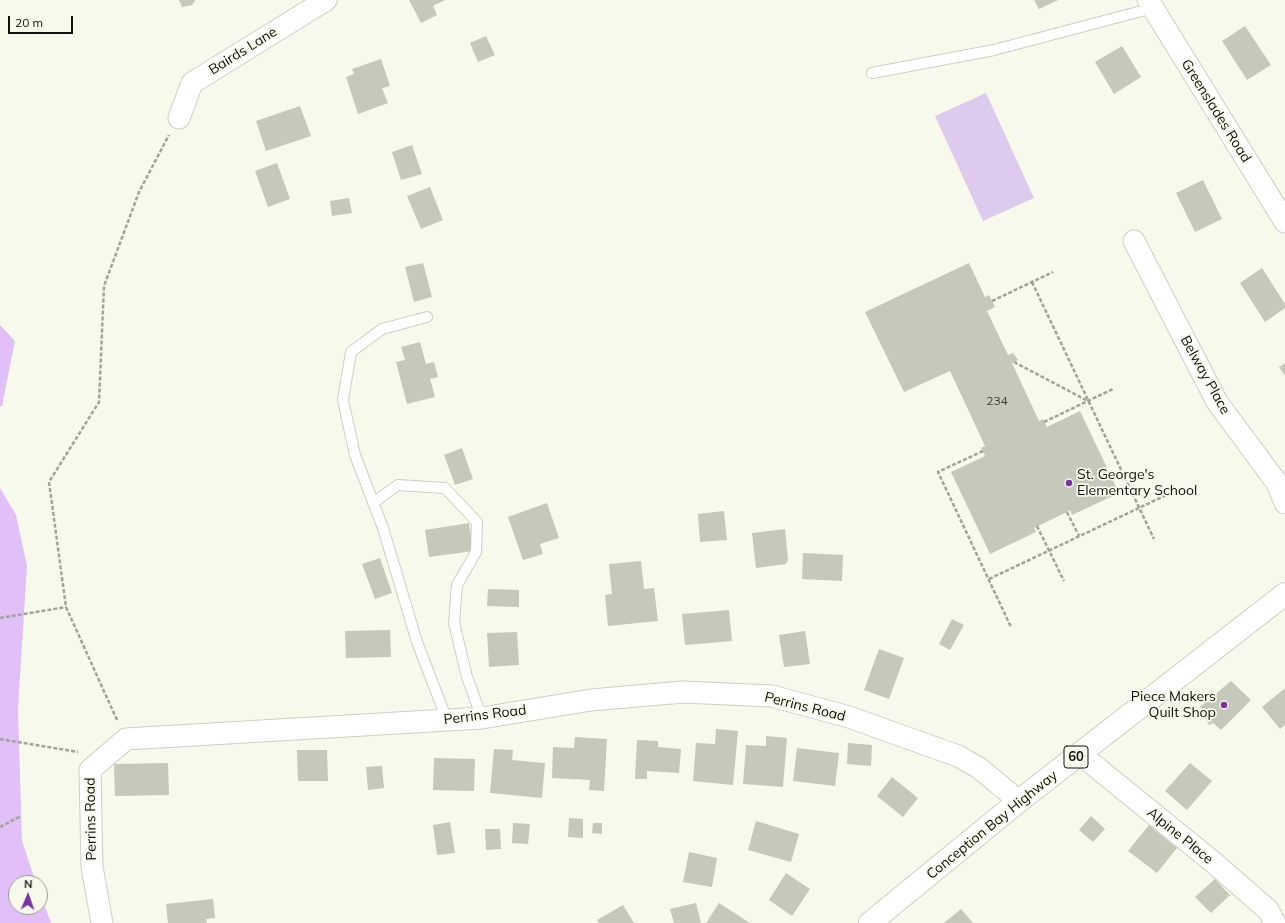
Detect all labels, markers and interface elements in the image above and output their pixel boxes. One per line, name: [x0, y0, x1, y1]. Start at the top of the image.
scale bar: [10, 8, 75, 34]
text: 20 m: [15, 15, 43, 30]
street label: Bairds Lane: [206, 23, 280, 79]
street label: Greenslades Road: [1178, 56, 1254, 166]
street label: Belway Place: [1177, 333, 1233, 417]
house number: 234: [986, 394, 1008, 408]
place label: St. George's Elementary School: [1077, 467, 1197, 500]
marker: St. George's Elementary School: [1064, 478, 1074, 488]
street label: Perrins Road: [763, 689, 847, 725]
place label: Piece Makers Quilt Shop: [1131, 689, 1216, 722]
marker: Piece Makers Quilt Shop: [1219, 700, 1229, 710]
street label: Perrins Road: [443, 702, 527, 728]
road number: 60: [1064, 746, 1088, 768]
street label: Conception Bay Highway: [923, 767, 1061, 883]
street label: Perrins Road: [82, 777, 100, 861]
street label: Alpine Place: [1144, 804, 1216, 868]
north arrow: [8, 875, 48, 915]
text: N: [24, 877, 33, 891]

